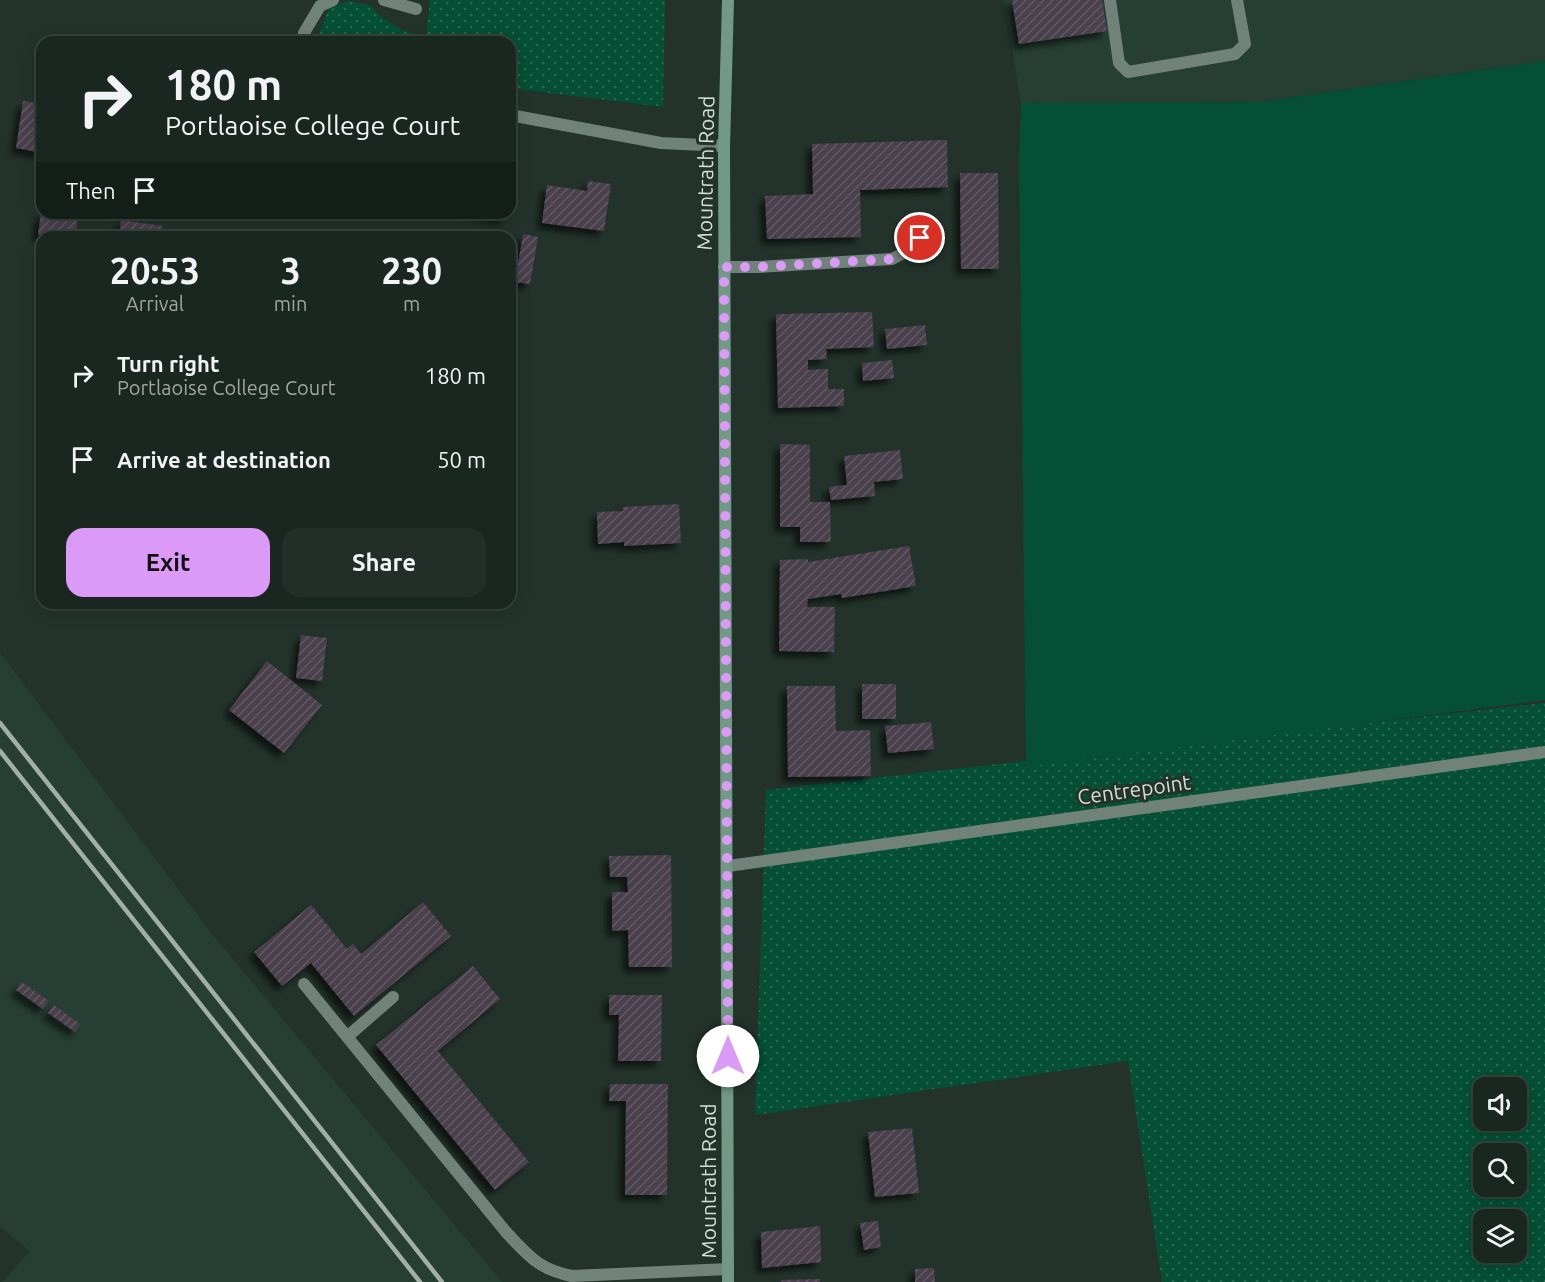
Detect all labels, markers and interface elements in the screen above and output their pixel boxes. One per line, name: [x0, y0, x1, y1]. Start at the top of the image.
icon: right: [66, 60, 144, 138]
text: 180 m: [165, 61, 282, 108]
street label: Mountrath Road: [692, 95, 718, 251]
text: Portlaoise College Court: [165, 110, 460, 140]
icon: arrive: [128, 174, 161, 207]
text: Then: [66, 178, 116, 203]
pin: [894, 212, 945, 263]
icon: arrive: [903, 221, 936, 254]
text: 20:53: [110, 250, 200, 291]
text: 3: [280, 250, 301, 291]
text: 230: [381, 250, 442, 291]
text: Arrival: [126, 292, 184, 315]
text: min: [274, 292, 307, 315]
text: m: [403, 292, 420, 315]
text: Turn right: [117, 351, 219, 376]
icon: right: [66, 359, 99, 392]
text: 180 m: [425, 363, 486, 388]
text: Portlaoise College Court: [117, 376, 336, 399]
icon: arrive: [66, 443, 99, 476]
text: Arrive at destination: [117, 447, 331, 472]
text: 50 m: [437, 447, 486, 472]
button: Exit: [66, 528, 270, 597]
button: Share: [282, 528, 486, 597]
street label: Centrepoint: [1076, 769, 1192, 809]
position arrow: [696, 1024, 760, 1088]
map controls: [1473, 1077, 1527, 1263]
button: sound: [1473, 1077, 1527, 1131]
street label: Mountrath Road: [696, 1104, 720, 1258]
button: search: [1473, 1143, 1527, 1197]
button: layers: [1473, 1209, 1527, 1263]

